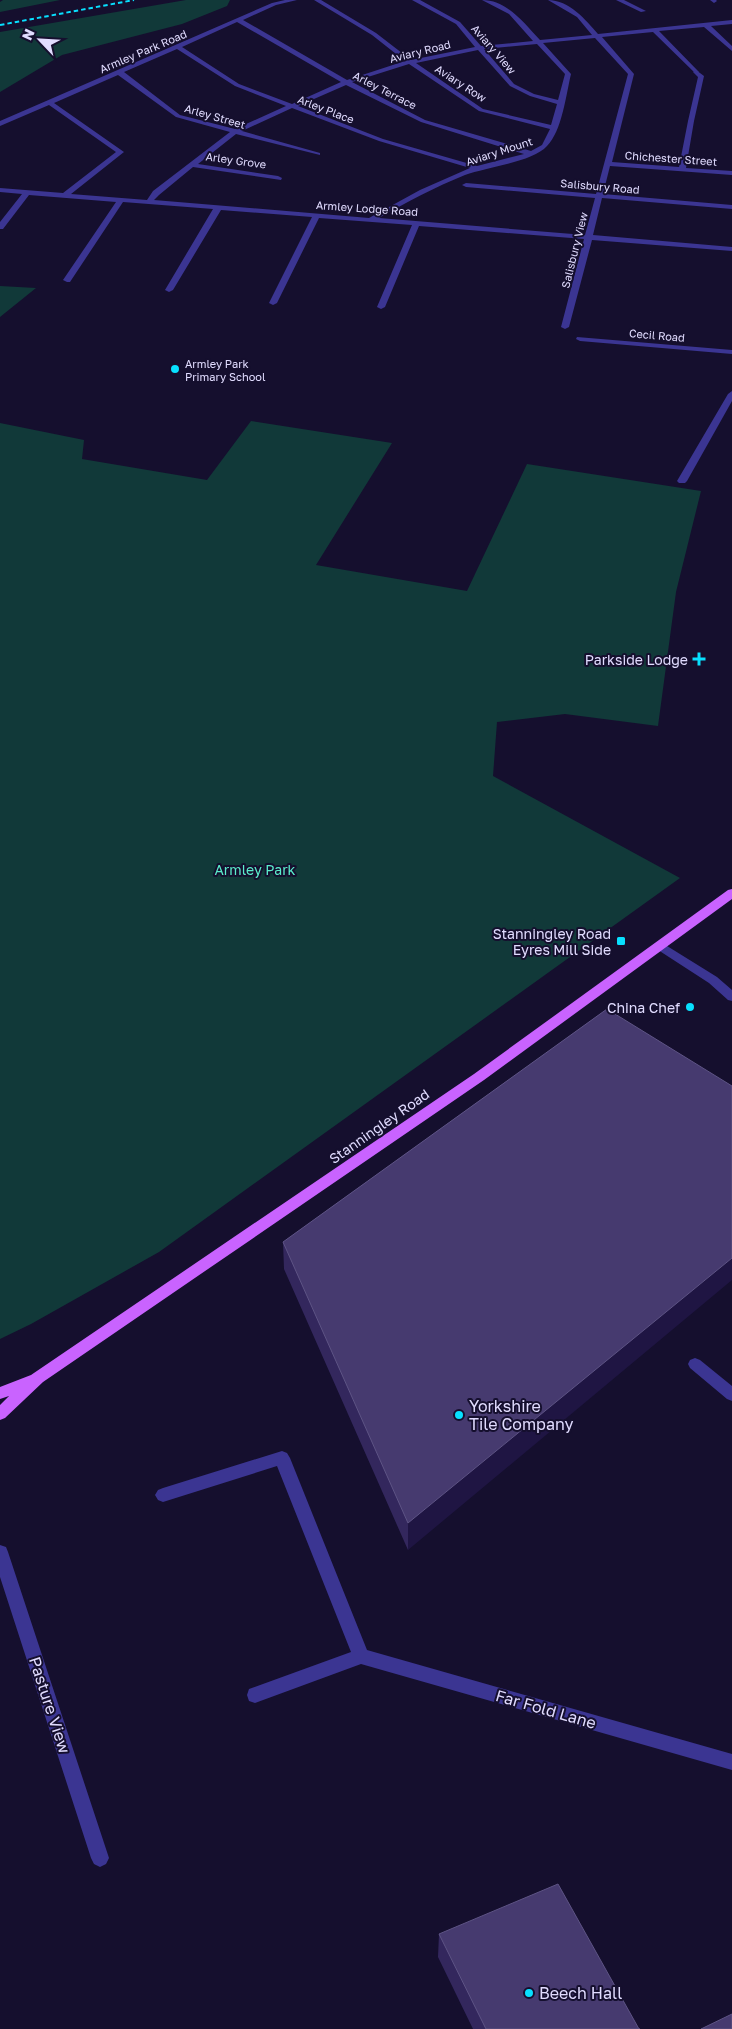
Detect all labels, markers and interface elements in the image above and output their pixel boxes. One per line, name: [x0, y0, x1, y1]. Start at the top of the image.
north arrow: [15, 15, 65, 65]
street label: Aviary View: [469, 22, 519, 76]
text: N: [18, 26, 38, 43]
street label: Armley Park Road: [97, 27, 189, 75]
street label: Aviary Road: [388, 37, 452, 65]
street label: Aviary Row: [433, 62, 489, 104]
street label: Arley Terrace: [351, 68, 419, 112]
street label: Arley Place: [296, 92, 356, 126]
street label: Arley Street: [183, 101, 247, 131]
street label: Aviary Mount: [464, 134, 534, 168]
street label: Chichester Street: [624, 148, 718, 168]
street label: Arley Grove: [205, 149, 267, 171]
street label: Salisbury Road: [560, 176, 640, 196]
street label: Armley Lodge Road: [316, 198, 418, 218]
street label: Salisbury View: [558, 211, 590, 289]
street label: Cecil Road: [629, 326, 685, 344]
place label: Armley Park Primary School: [185, 357, 266, 383]
marker: Armley Park Primary School: [169, 363, 181, 375]
place label: Parkside Lodge: [585, 651, 688, 668]
marker: Parkside Lodge: [692, 652, 706, 666]
park label: Armley Park: [214, 861, 296, 878]
place label: Stanningley Road Eyres Mill Side: [493, 925, 611, 958]
marker: Stanningley Road Eyres Mill Side: [615, 935, 627, 947]
place label: China Chef: [607, 999, 680, 1016]
marker: China Chef: [684, 1001, 696, 1013]
street label: Stanningley Road: [326, 1085, 432, 1167]
place label: Yorkshire Tile Company: [469, 1396, 573, 1434]
marker: Yorkshire Tile Company: [453, 1409, 465, 1421]
street label: Pasture View: [25, 1654, 75, 1756]
street label: Far Fold Lane: [493, 1685, 599, 1733]
place label: Beech Hall: [539, 1983, 622, 2003]
marker: Beech Hall: [523, 1987, 535, 1999]

